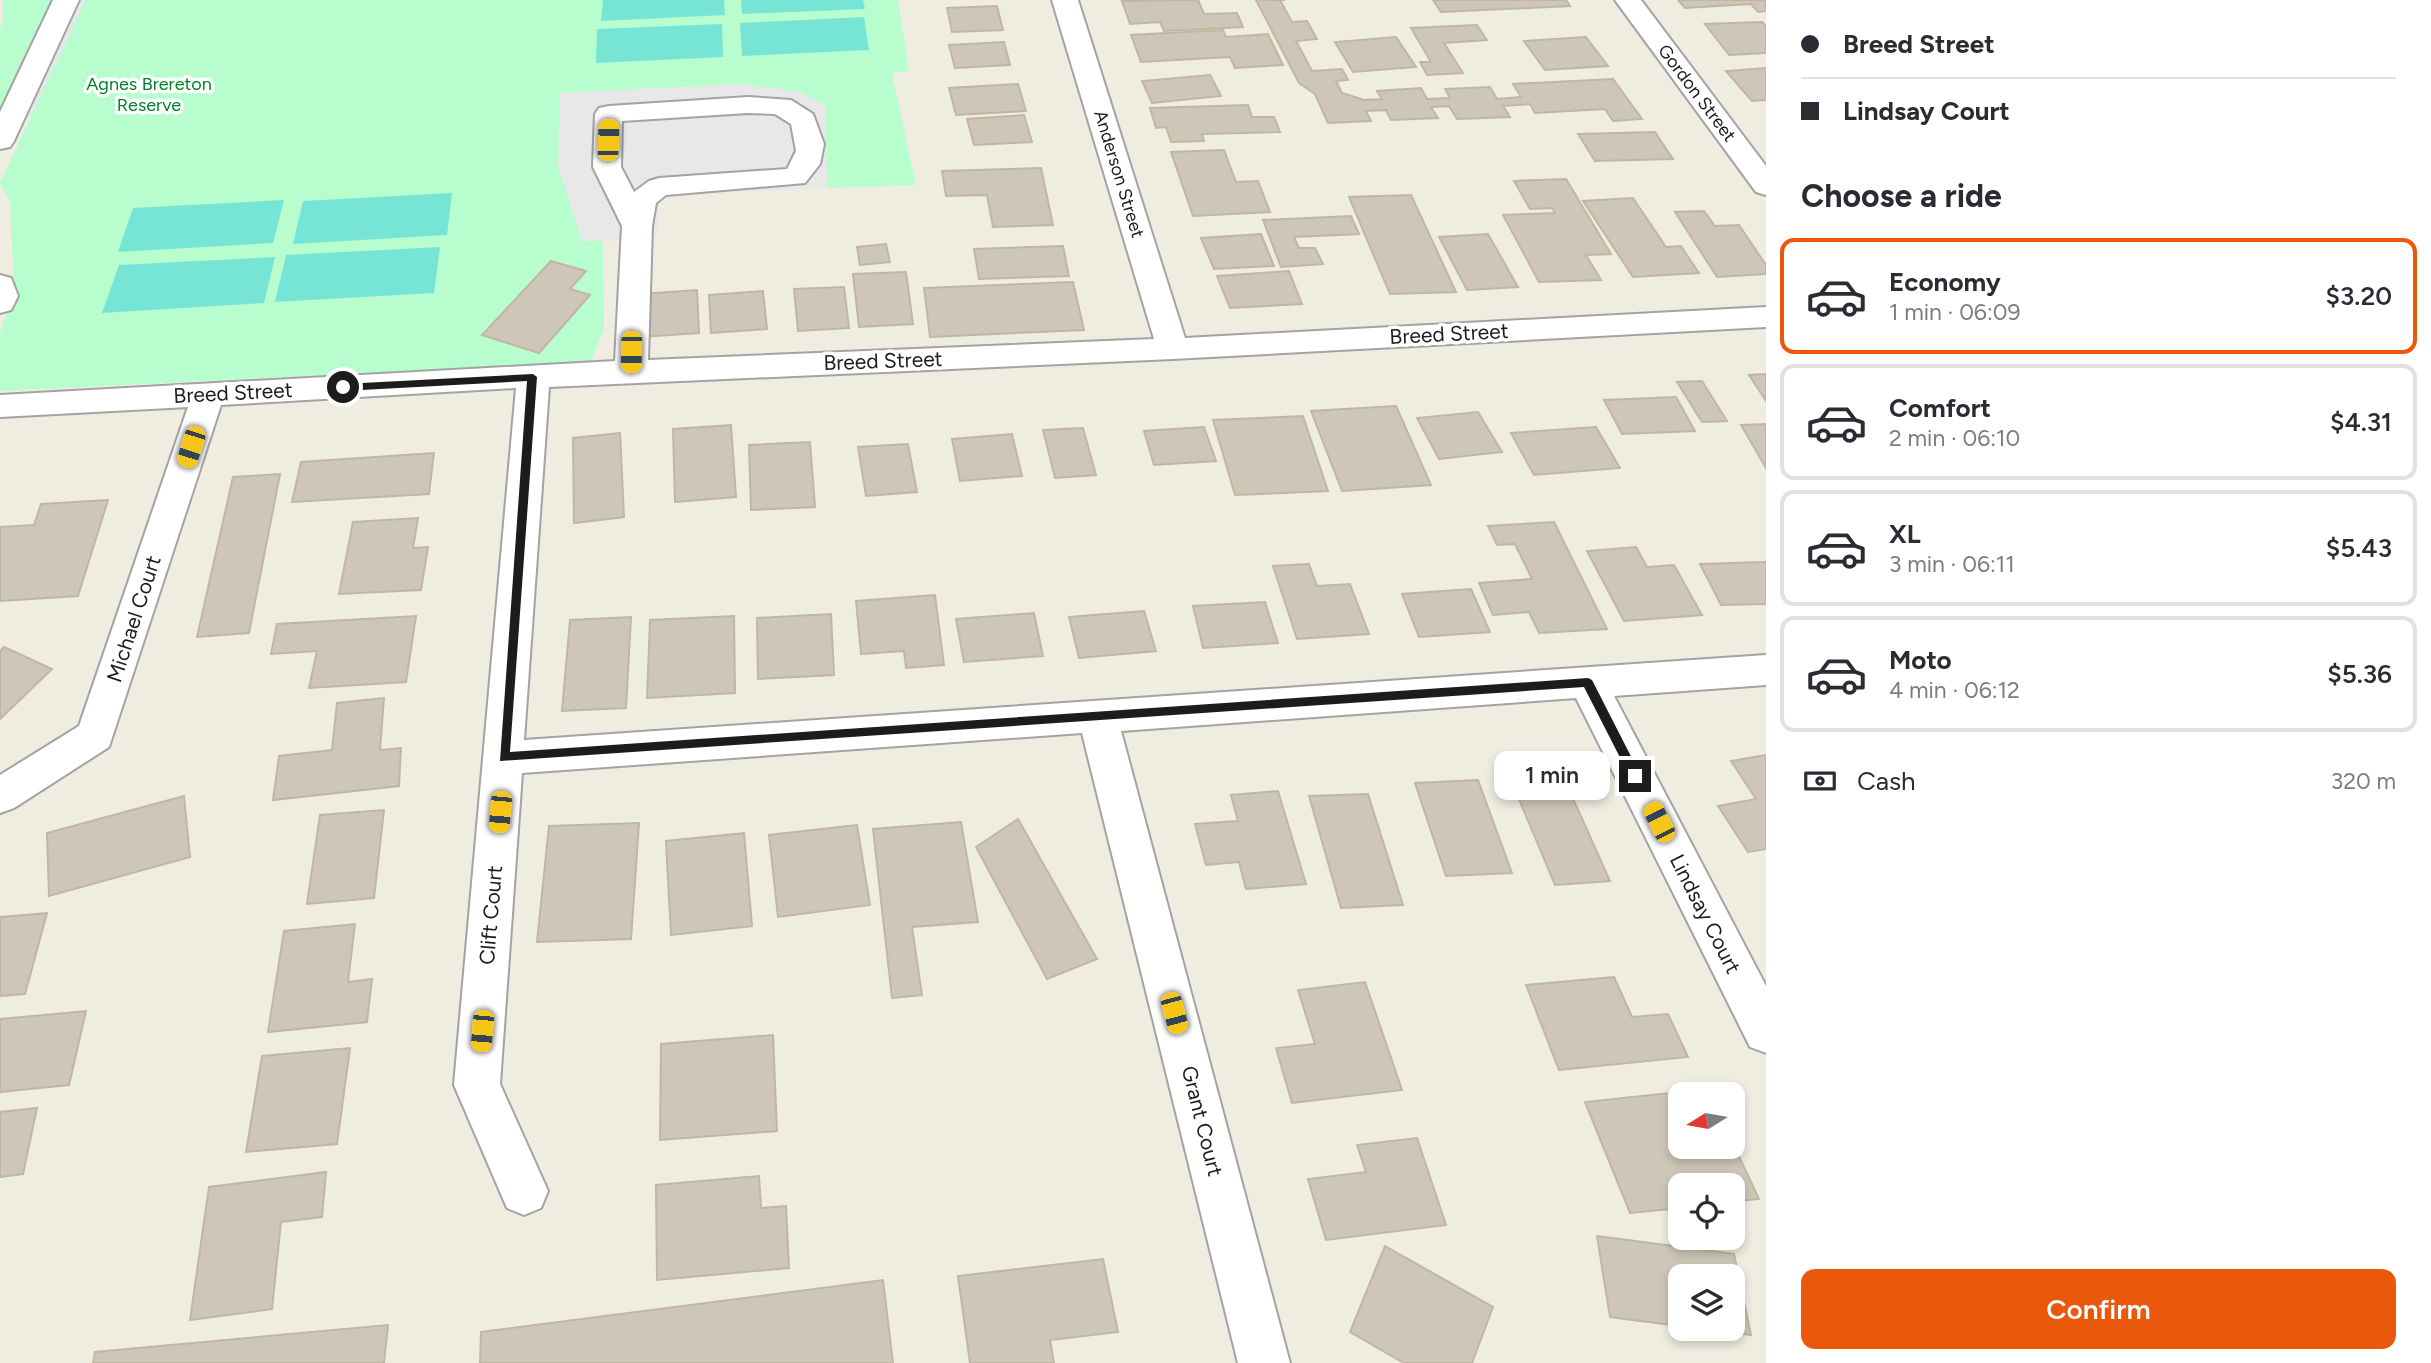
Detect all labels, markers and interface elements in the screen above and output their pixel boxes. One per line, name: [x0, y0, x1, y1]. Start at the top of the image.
text: Breed Street: [1843, 28, 1995, 60]
street label: Gordon Street: [1653, 40, 1741, 146]
park label: Agnes Brereton Reserve: [86, 73, 212, 116]
text: Lindsay Court: [1843, 95, 2010, 127]
street label: Anderson Street: [1089, 107, 1149, 241]
car: [597, 119, 620, 161]
text: Choose a ride: [1801, 177, 2002, 215]
icon: car: [1805, 265, 1868, 328]
text: Economy: [1889, 266, 2001, 298]
text: $3.20: [2326, 280, 2392, 312]
text: 1 min · 06:09: [1889, 298, 2020, 326]
street label: Breed Street: [1389, 318, 1509, 349]
car: [621, 331, 642, 373]
street label: Breed Street: [823, 346, 943, 375]
route start: [327, 371, 359, 403]
street label: Breed Street: [173, 377, 293, 408]
icon: car: [1805, 391, 1868, 454]
text: Comfort: [1889, 392, 1991, 424]
text: $4.31: [2330, 406, 2392, 438]
car: [175, 424, 208, 470]
text: 2 min · 06:10: [1889, 424, 2020, 452]
icon: car: [1805, 517, 1868, 580]
text: XL: [1889, 518, 1921, 550]
text: $5.43: [2326, 532, 2392, 564]
text: 3 min · 06:11: [1889, 550, 2015, 578]
street label: Michael Court: [101, 552, 166, 685]
icon: car: [1805, 643, 1868, 706]
text: Moto: [1889, 644, 1952, 676]
text: $5.36: [2327, 658, 2392, 690]
text: 4 min · 06:12: [1889, 676, 2020, 704]
callout: 1 min: [1495, 752, 1610, 800]
route end: [1619, 760, 1651, 792]
text: 1 min: [1525, 761, 1579, 789]
icon: cash: [1801, 762, 1839, 800]
text: Cash: [1857, 765, 1916, 797]
text: 320 m: [2331, 767, 2396, 795]
car: [488, 790, 513, 834]
car: [1641, 799, 1678, 845]
street label: Lindsay Court: [1665, 850, 1746, 978]
street label: Clift Court: [474, 864, 507, 966]
car: [1159, 990, 1190, 1036]
car: [470, 1009, 495, 1053]
street label: Grant Court: [1177, 1063, 1228, 1179]
north arrow: [1668, 1082, 1745, 1158]
map controls: [1668, 1082, 1745, 1341]
button: locate: [1668, 1173, 1745, 1250]
button: layers: [1668, 1264, 1745, 1341]
button: Confirm: [1801, 1269, 2396, 1349]

